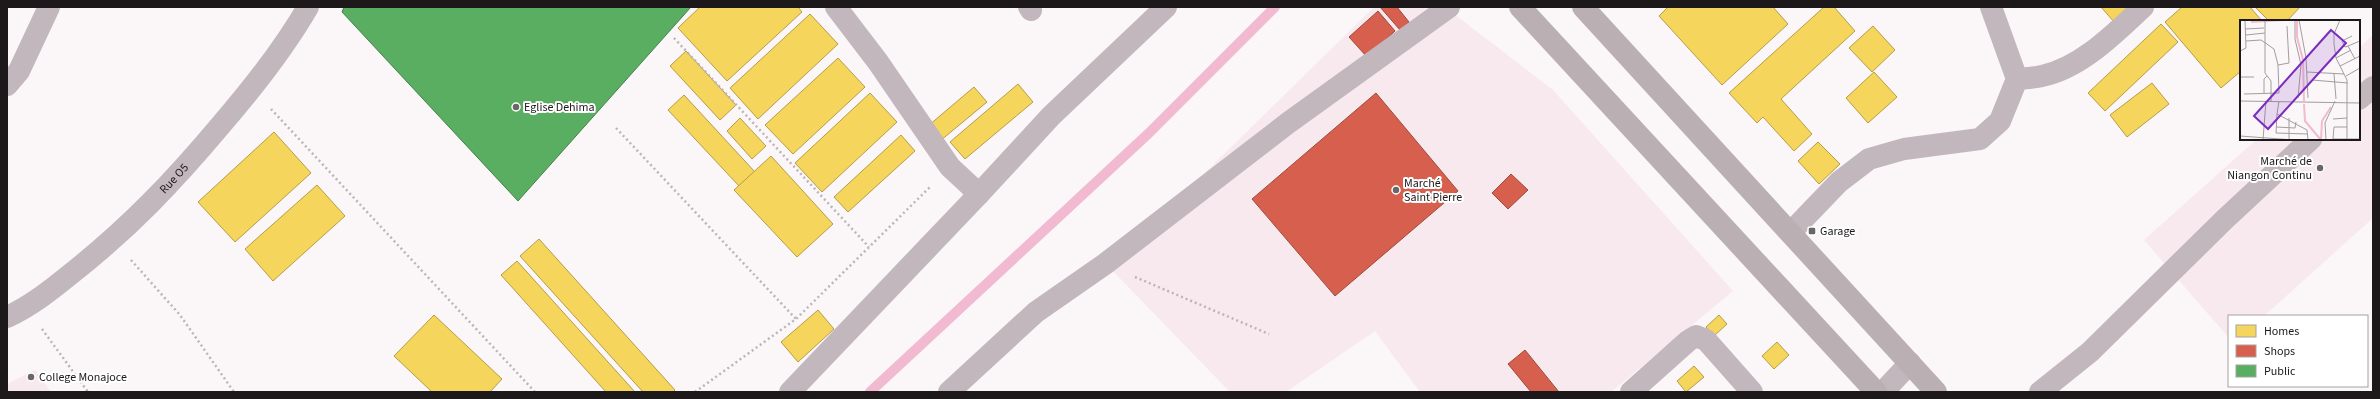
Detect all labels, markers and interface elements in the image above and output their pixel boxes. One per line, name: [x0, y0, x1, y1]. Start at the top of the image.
inset map: [2240, 20, 2360, 140]
place label: Eglise Dehima: [524, 99, 595, 116]
marker: Eglise Dehima: [511, 102, 521, 112]
place label: Marché de Niangon Continu: [2227, 153, 2312, 184]
street label: Rue O5: [156, 160, 193, 198]
marker: Marché de Niangon Continu: [2315, 163, 2325, 173]
place label: Marché Saint Pierre: [1404, 175, 1462, 206]
marker: Marché Saint Pierre: [1391, 185, 1401, 195]
place label: Garage: [1820, 223, 1855, 240]
marker: Garage: [1807, 226, 1817, 236]
legend: [2228, 315, 2368, 387]
text: Homes: [2264, 323, 2299, 340]
text: Shops: [2264, 343, 2295, 360]
text: Public: [2264, 363, 2296, 380]
place label: College Monajoce: [39, 369, 127, 386]
marker: College Monajoce: [26, 372, 36, 382]

